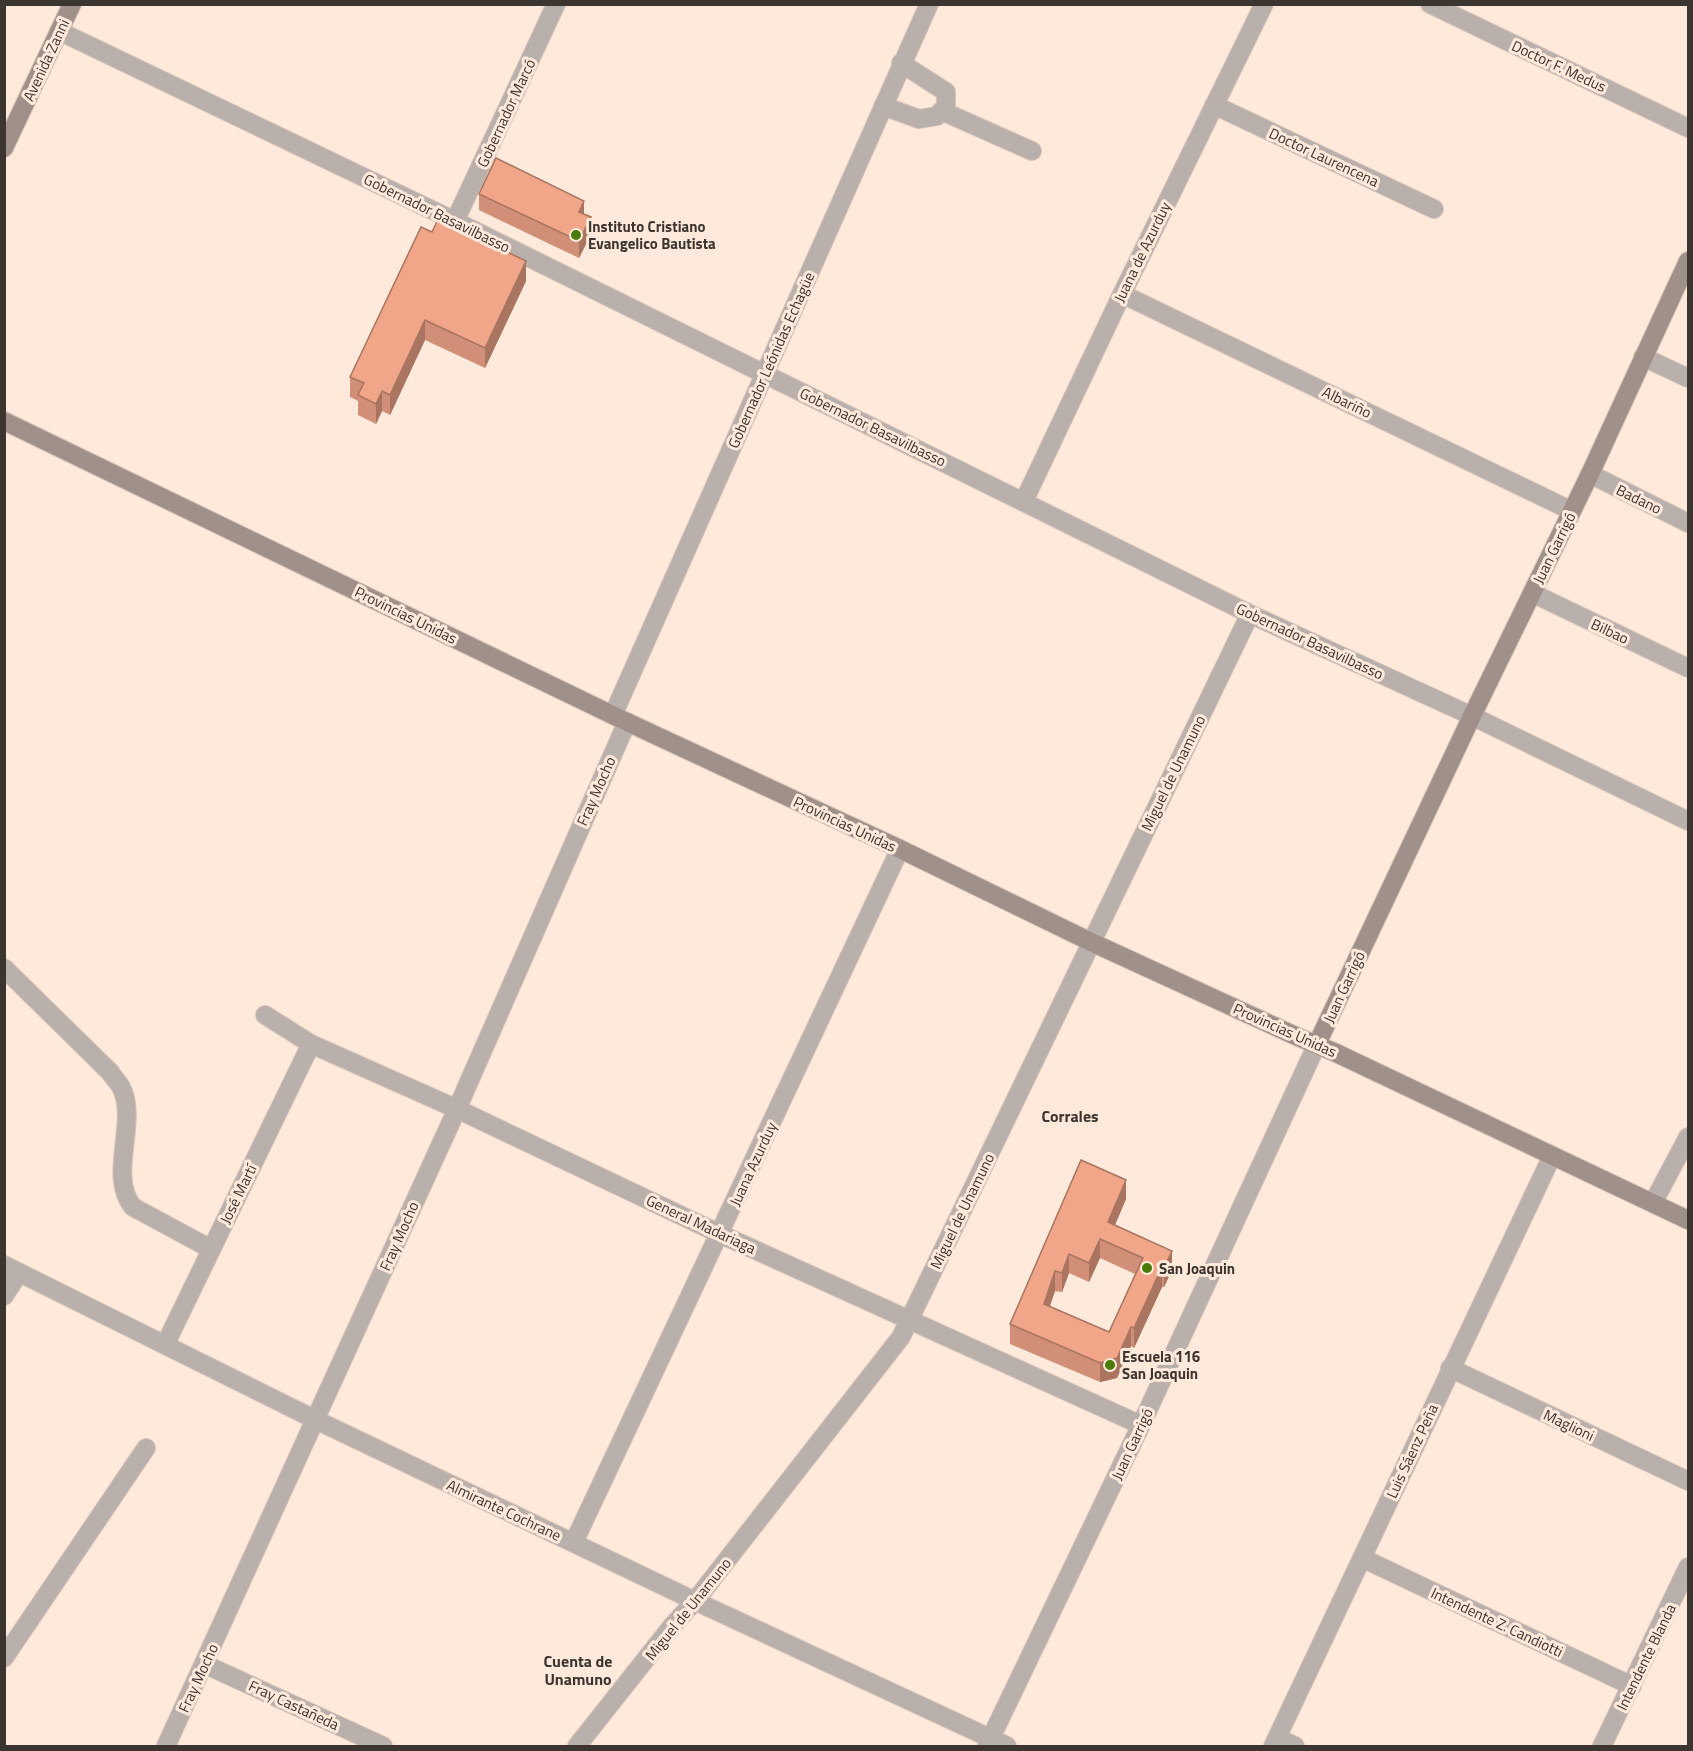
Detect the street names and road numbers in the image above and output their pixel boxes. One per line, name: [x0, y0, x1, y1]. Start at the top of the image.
street label: Avenida Zanni: [17, 15, 75, 105]
street label: Doctor F. Medus: [1508, 34, 1610, 98]
street label: Gobernador Marcó: [471, 55, 541, 171]
street label: Doctor Laurencena: [1265, 121, 1383, 193]
street label: Gobernador Basavilbasso: [360, 168, 514, 258]
street label: Juana de Azurduy: [1108, 198, 1176, 306]
street label: Gobernador Leónidas Echagüe: [722, 268, 820, 452]
street label: Albariño: [1318, 380, 1376, 424]
street label: Gobernador Basavilbasso: [796, 382, 950, 472]
street label: Badano: [1612, 478, 1666, 520]
street label: Juan Garrigó: [1527, 508, 1581, 588]
street label: Provincias Unidas: [351, 580, 461, 650]
street label: Gobernador Basavilbasso: [1233, 597, 1387, 685]
street label: Bilbao: [1587, 612, 1633, 650]
street label: Miguel de Unamuno: [1135, 711, 1211, 835]
street label: Fray Mocho: [571, 753, 622, 829]
street label: Provincias Unidas: [790, 790, 900, 858]
street label: Juan Garrigó: [1317, 947, 1371, 1027]
street label: Provincias Unidas: [1229, 997, 1341, 1063]
street label: Juana Azurduy: [723, 1118, 783, 1210]
street label: Miguel de Unamuno: [924, 1149, 1000, 1273]
street label: José Martí: [214, 1159, 263, 1228]
street label: General Madariaga: [642, 1188, 760, 1260]
street label: Fray Mocho: [374, 1198, 425, 1274]
street label: Luis Sáenz Peña: [1380, 1399, 1444, 1502]
street label: Maglioni: [1540, 1403, 1598, 1447]
street label: Juan Garrigó: [1105, 1404, 1159, 1484]
street label: Almirante Cochrane: [443, 1473, 565, 1547]
street label: Miguel de Unamuno: [639, 1553, 737, 1665]
street label: Intendente Z. Candiotti: [1427, 1581, 1567, 1663]
street label: Intendente Blanda: [1610, 1599, 1682, 1714]
street label: Fray Mocho: [172, 1640, 224, 1716]
street label: Fray Castañeda: [245, 1674, 343, 1736]

